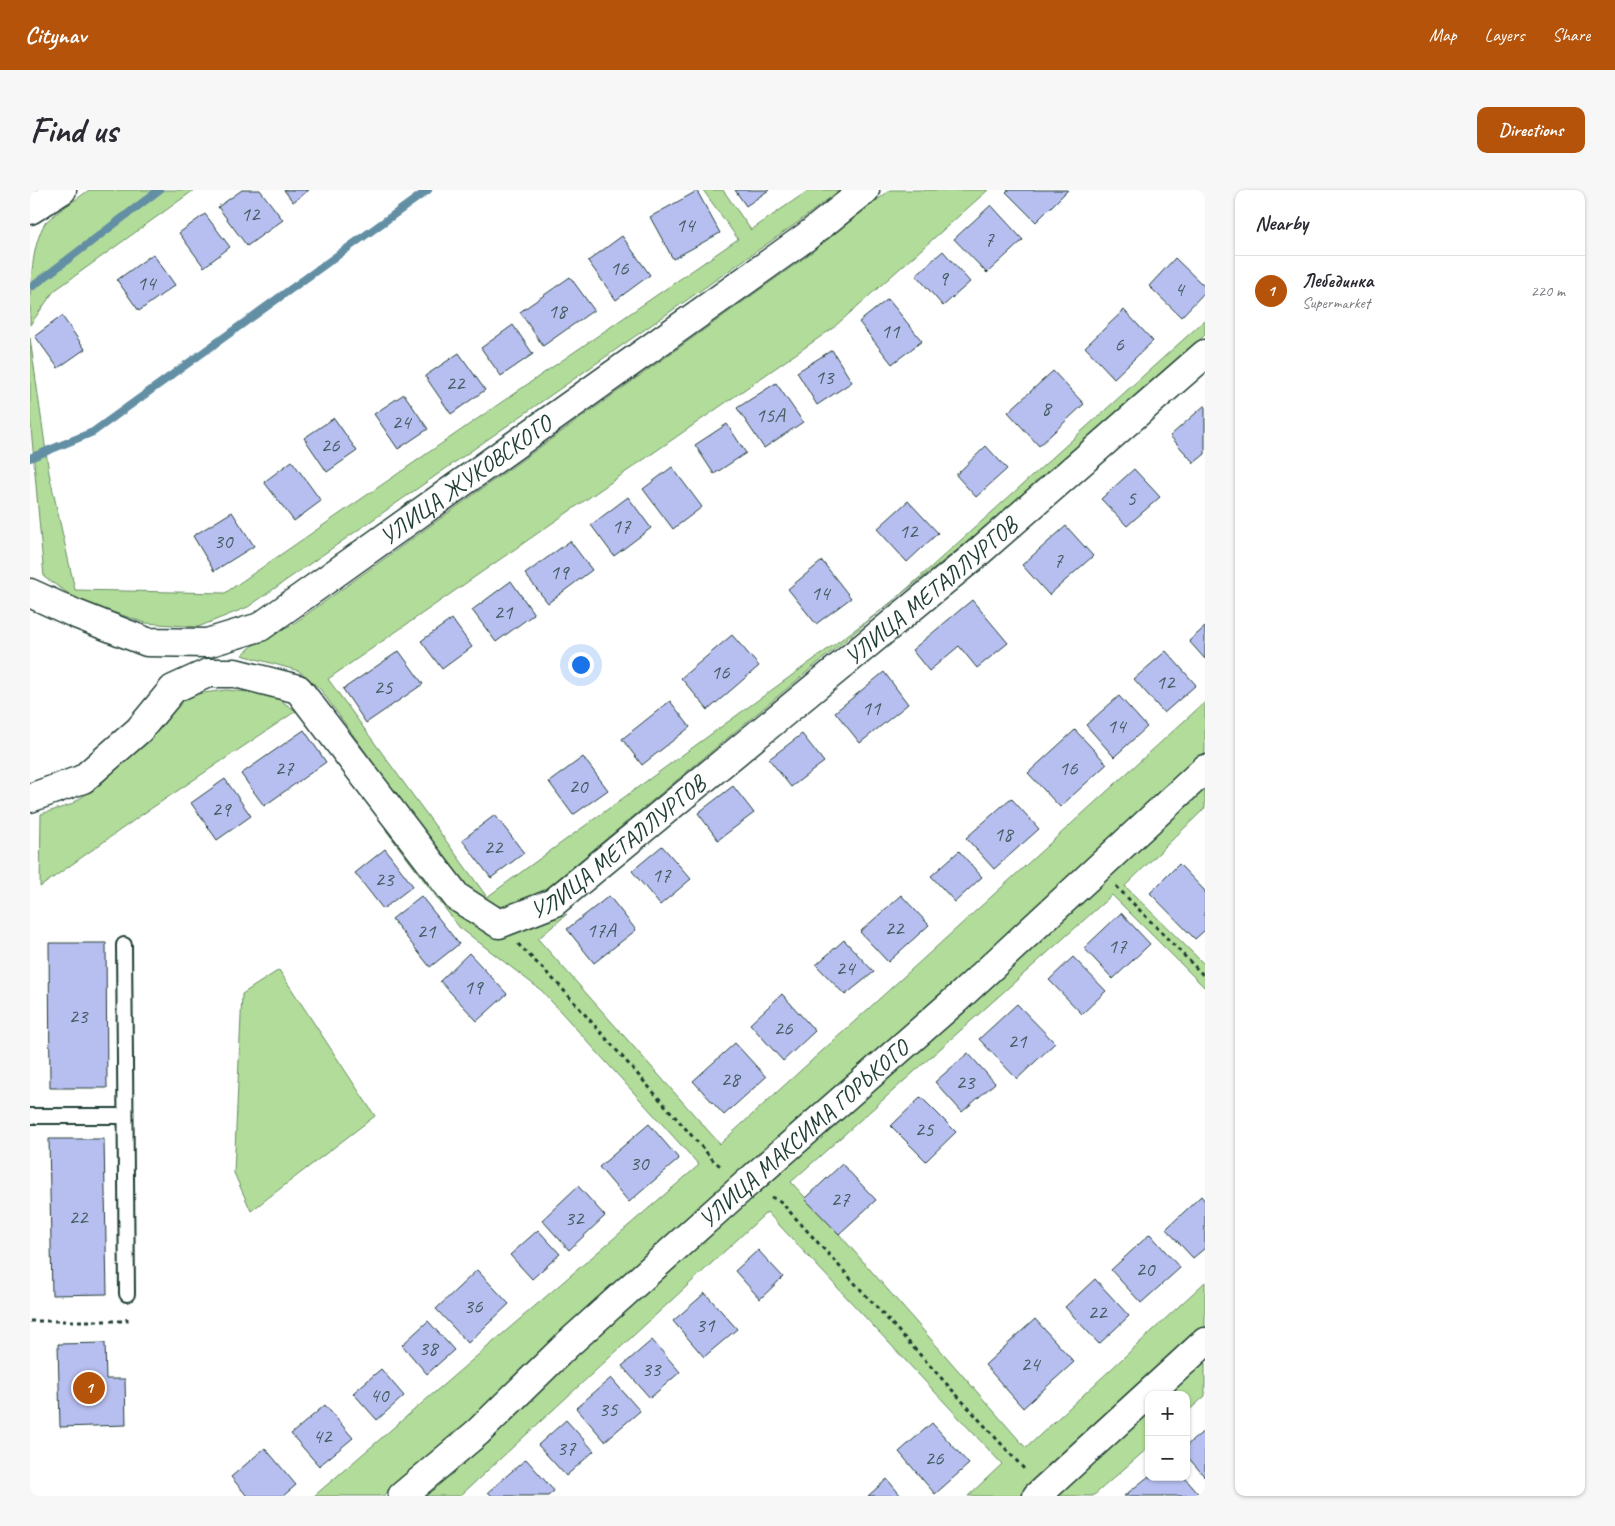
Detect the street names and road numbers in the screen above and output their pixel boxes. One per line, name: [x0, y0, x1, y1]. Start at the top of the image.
street label: УЛИЦА ЖУКОВСКОГО: [374, 407, 560, 552]
street label: УЛИЦА МЕТАЛЛУРГОВ: [838, 509, 1025, 672]
street label: УЛИЦА МЕТАЛЛУРГОВ: [526, 768, 713, 925]
street label: УЛИЦА МАКСИМА ГОРЬКОГО: [692, 1031, 917, 1234]

